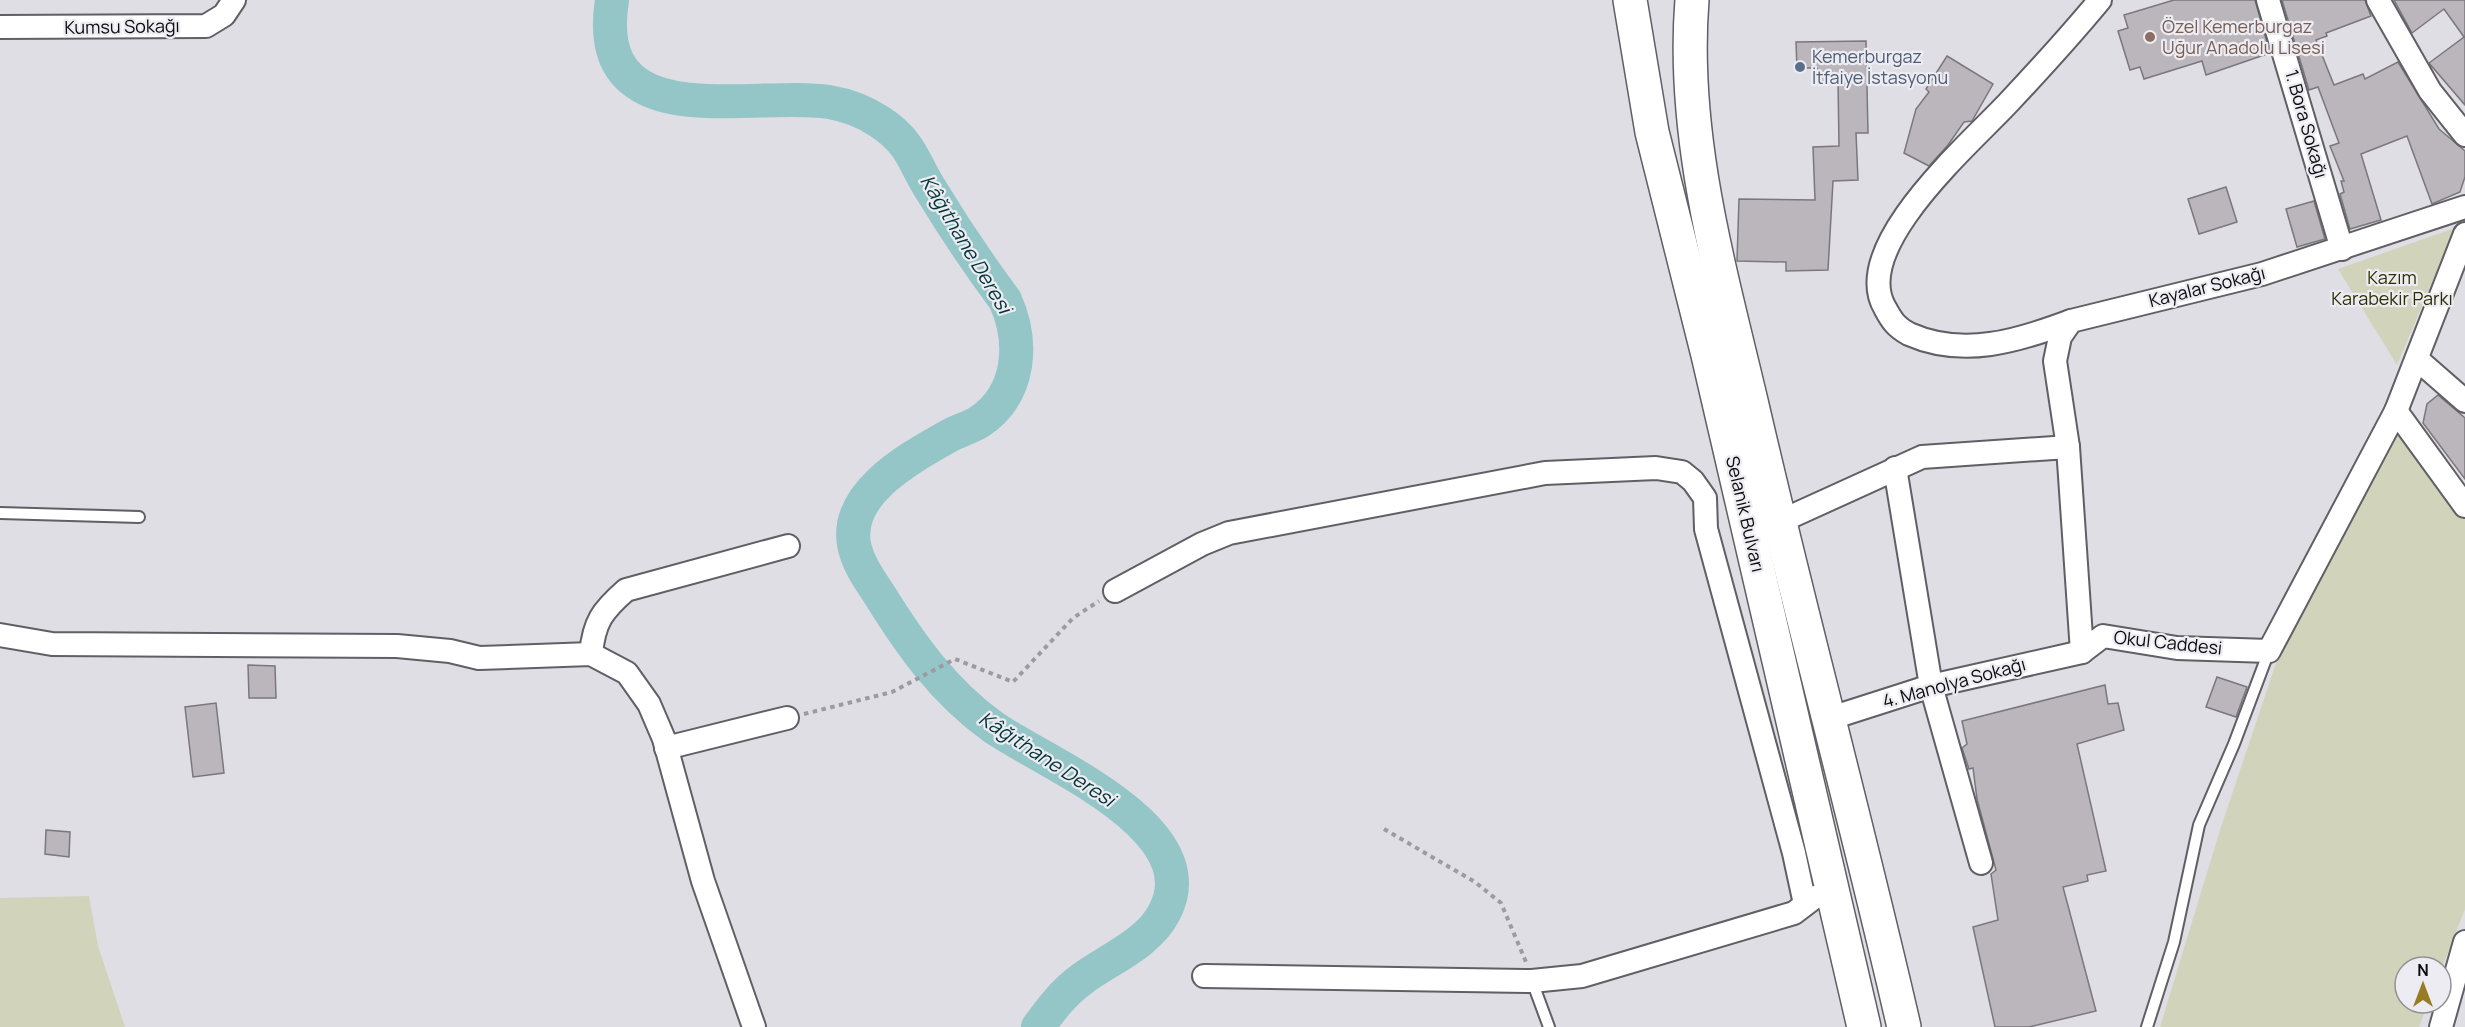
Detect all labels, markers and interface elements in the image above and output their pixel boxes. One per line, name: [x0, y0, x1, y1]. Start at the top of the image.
street label: Kumsu Sokağı: [64, 13, 180, 39]
place label: Özel Kemerburgaz Uğur Anadolu Lisesi: [2162, 14, 2325, 59]
marker: Özel Kemerburgaz Uğur Anadolu Lisesi: [2143, 30, 2157, 44]
place label: Kemerburgaz İtfaiye İstasyonu: [1812, 44, 1948, 89]
marker: Kemerburgaz İtfaiye İstasyonu: [1793, 60, 1807, 74]
street label: 1. Bora Sokağı: [2280, 67, 2334, 181]
water label: Kâğıthane Deresi: [914, 170, 1020, 320]
street label: Kayalar Sokağı: [2146, 260, 2267, 312]
park label: Kazım Karabekir Parkı: [2331, 265, 2453, 310]
street label: Selanik Bulvarı: [1721, 453, 1771, 574]
street label: Okul Caddesi: [2113, 624, 2223, 660]
street label: 4. Manolya Sokağı: [1879, 651, 2028, 713]
water label: Kâğıthane Deresi: [974, 705, 1122, 814]
north arrow: [2393, 955, 2453, 1015]
text: N: [2417, 959, 2429, 981]

